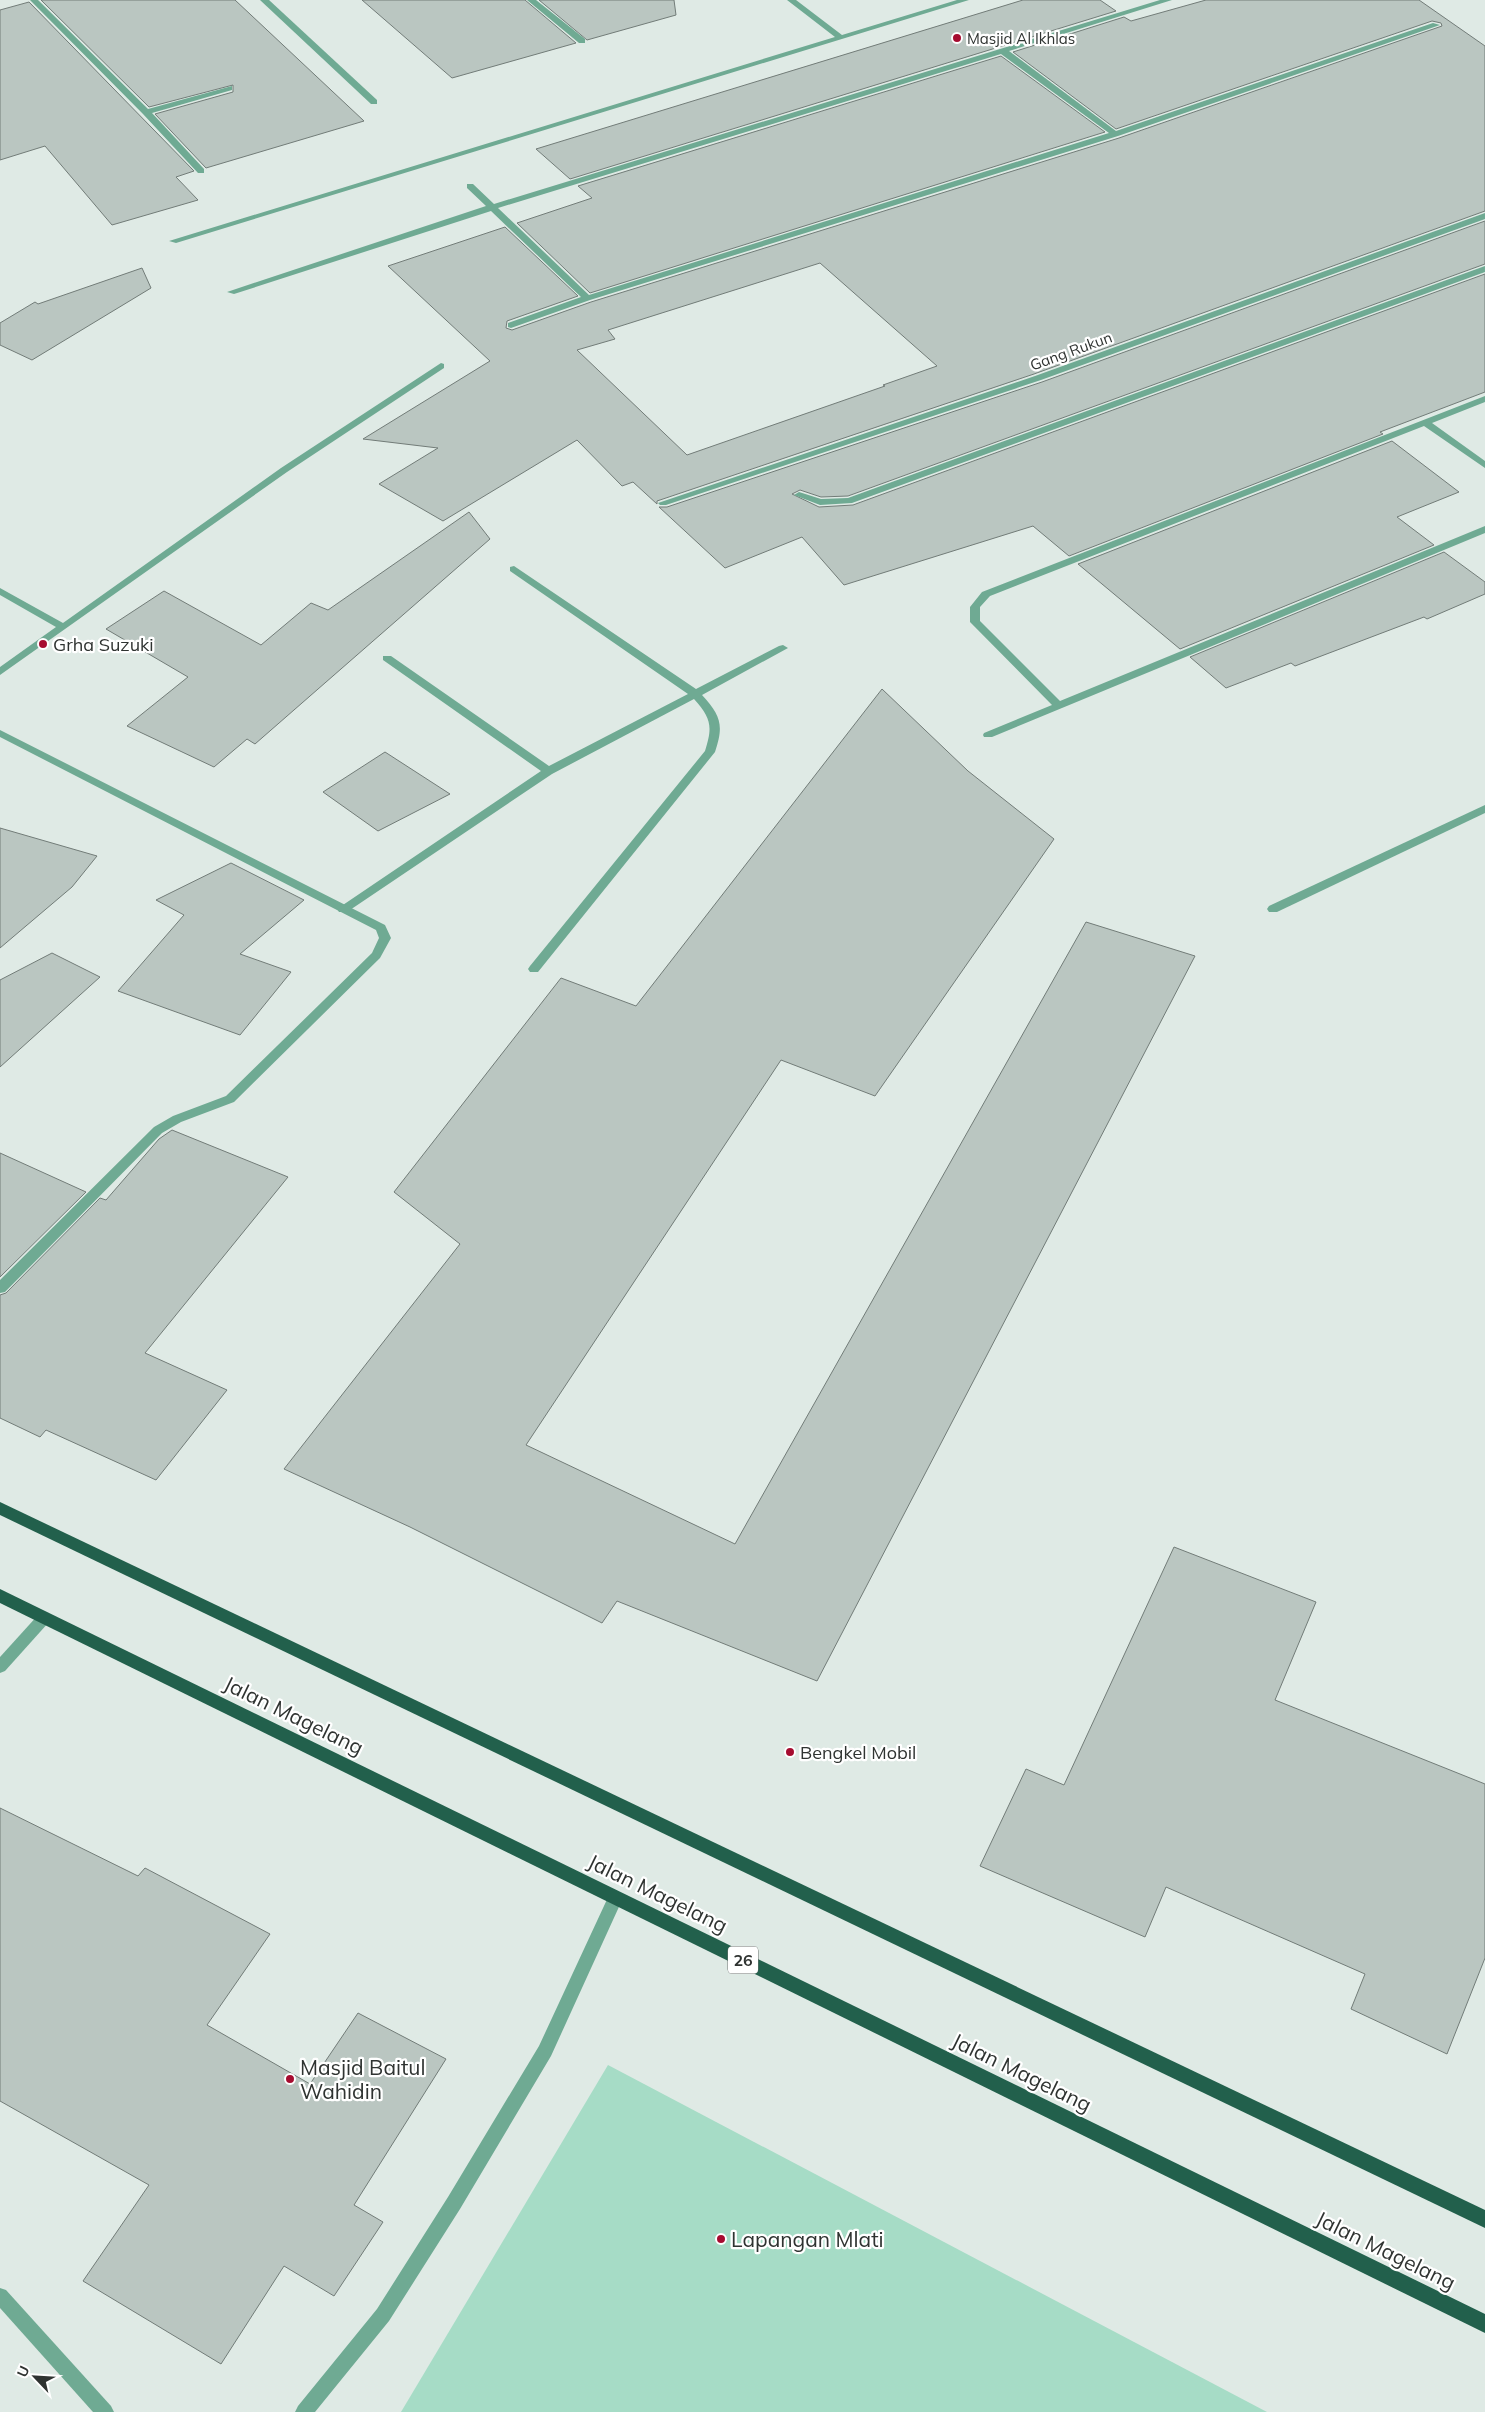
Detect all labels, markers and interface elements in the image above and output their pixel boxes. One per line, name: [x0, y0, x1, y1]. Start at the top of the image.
place label: Masjid Al Ikhlas: [967, 29, 1075, 48]
marker: Masjid Al Ikhlas: [951, 32, 963, 44]
street label: Gang Rukun: [1027, 327, 1115, 375]
place label: Grha Suzuki: [53, 633, 154, 656]
marker: Grha Suzuki: [37, 638, 49, 650]
street label: Jalan Magelang: [220, 1670, 368, 1760]
place label: Bengkel Mobil: [800, 1741, 916, 1764]
marker: Bengkel Mobil: [784, 1746, 796, 1758]
street label: Jalan Magelang: [584, 1848, 732, 1938]
road number: 26: [728, 1946, 758, 1974]
street label: Jalan Magelang: [948, 2027, 1096, 2117]
place label: Masjid Baitul Wahidin: [300, 2054, 425, 2104]
marker: Masjid Baitul Wahidin: [284, 2073, 296, 2085]
street label: Jalan Magelang: [1312, 2205, 1460, 2295]
place label: Lapangan Mlati: [731, 2226, 884, 2252]
marker: Lapangan Mlati: [715, 2233, 727, 2245]
north arrow: [10, 2352, 60, 2402]
text: U: [13, 2363, 34, 2380]

